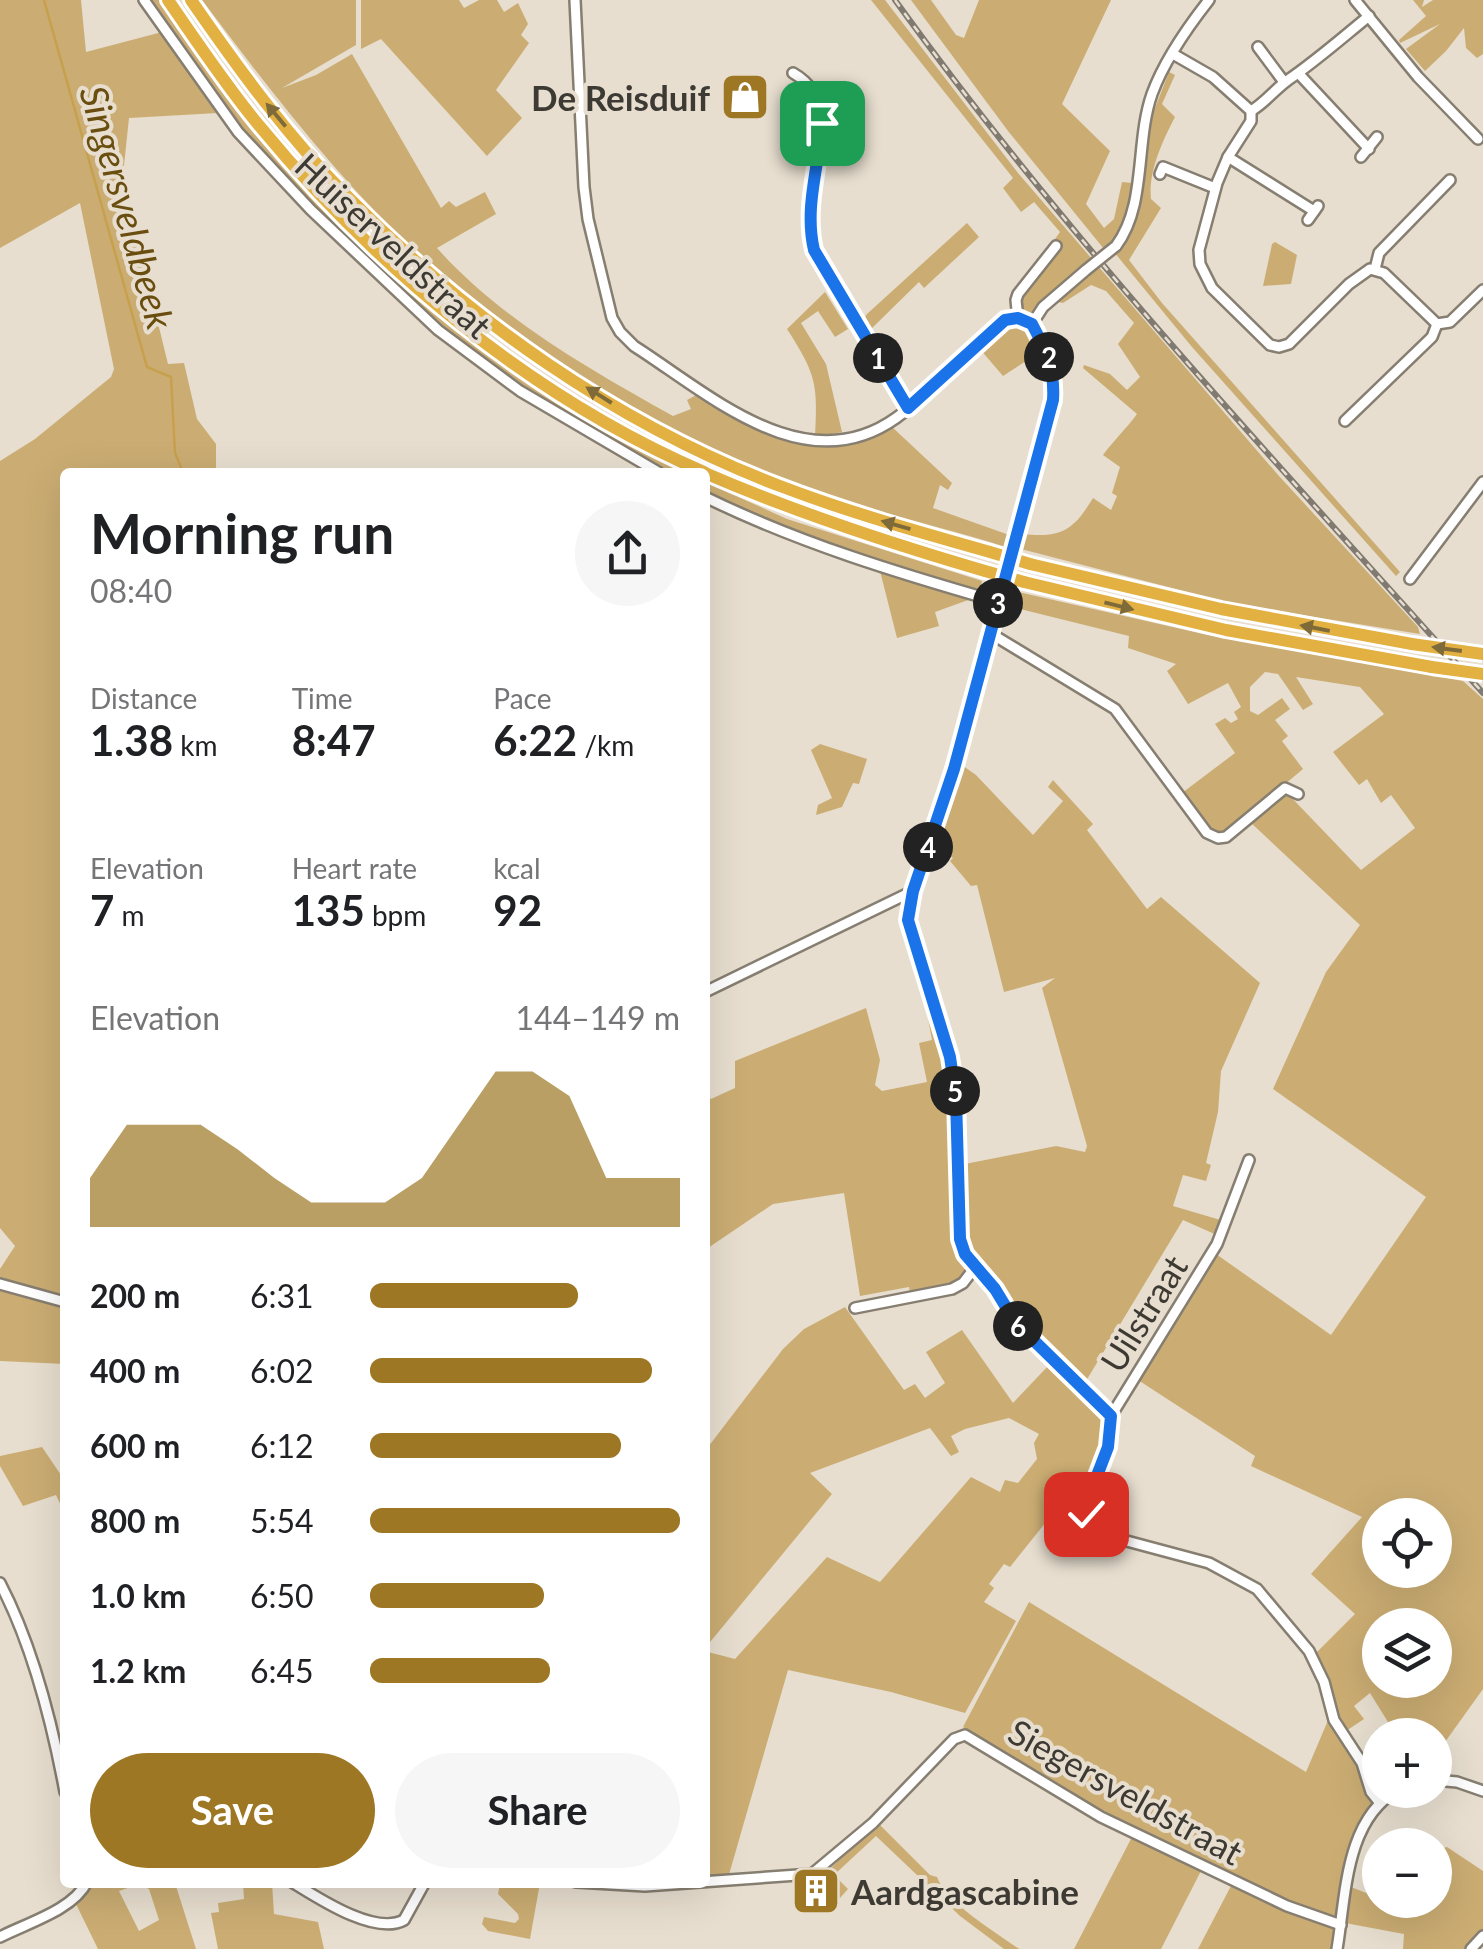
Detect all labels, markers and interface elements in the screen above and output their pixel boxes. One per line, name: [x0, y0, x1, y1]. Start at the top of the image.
shop icon: De Reisduif: [719, 71, 771, 123]
place label: De Reisduif: [531, 76, 710, 118]
water label: Singersveldbeek: [71, 80, 185, 335]
pin: [780, 81, 865, 166]
icon: arrive: [795, 96, 850, 151]
one-way arrow: [266, 103, 287, 128]
street label: Huiserveldstraat: [288, 144, 501, 347]
pin: 2: [1024, 332, 1074, 382]
pin: 1: [853, 333, 903, 383]
text: 2: [1041, 340, 1057, 374]
text: 1: [870, 341, 886, 375]
one-way arrow: [585, 387, 613, 405]
text: Morning run: [90, 500, 394, 566]
button: share: [575, 501, 680, 606]
one-way arrow: [880, 517, 911, 533]
text: 08:40: [90, 571, 172, 610]
pin: 3: [973, 578, 1023, 628]
text: 3: [990, 586, 1006, 620]
one-way arrow: [1104, 599, 1135, 614]
one-way arrow: [1299, 620, 1331, 635]
one-way arrow: [1431, 640, 1463, 656]
text: Distance: [90, 681, 197, 715]
text: Time: [292, 681, 353, 715]
text: Pace: [493, 681, 552, 715]
text: 1.38: [90, 715, 173, 765]
text: 8:47: [292, 715, 376, 765]
text: 6:22: [493, 715, 577, 765]
text: km: [173, 728, 217, 762]
text: /km: [577, 728, 634, 762]
pin: 4: [903, 822, 953, 872]
text: 4: [920, 830, 936, 864]
text: Elevation: [90, 851, 204, 885]
text: Heart rate: [292, 851, 417, 885]
text: kcal: [493, 851, 541, 885]
text: 7: [90, 885, 114, 935]
text: 135: [292, 885, 365, 935]
text: 92: [493, 885, 542, 935]
text: m: [114, 898, 145, 932]
text: bpm: [365, 898, 426, 932]
text: Elevation: [90, 998, 220, 1037]
text: 144–149 m: [516, 998, 680, 1037]
pin: 5: [930, 1066, 980, 1116]
text: 5: [947, 1074, 963, 1108]
street label: Uilstraat: [1091, 1247, 1195, 1379]
text: 200 m: [90, 1276, 180, 1315]
text: 6:31: [250, 1276, 314, 1315]
pin: 6: [993, 1301, 1043, 1351]
text: 6: [1010, 1309, 1026, 1343]
text: 400 m: [90, 1351, 180, 1390]
text: 6:02: [250, 1351, 314, 1390]
text: 600 m: [90, 1426, 180, 1465]
text: 6:12: [250, 1426, 314, 1465]
pin: [1044, 1472, 1129, 1557]
icon: check: [1059, 1487, 1114, 1542]
map controls: [1362, 1498, 1452, 1918]
button: locate: [1362, 1498, 1452, 1588]
text: 800 m: [90, 1501, 180, 1540]
text: 5:54: [250, 1501, 314, 1540]
text: 1.0 km: [90, 1576, 186, 1615]
text: 6:50: [250, 1576, 314, 1615]
button: layers: [1362, 1608, 1452, 1698]
text: 1.2 km: [90, 1651, 186, 1690]
text: 6:45: [250, 1651, 314, 1690]
street label: Siegersveldstraat: [1002, 1709, 1251, 1873]
button: +: [1362, 1718, 1452, 1808]
button: Save: [90, 1753, 375, 1868]
button: Share: [395, 1753, 680, 1868]
button: −: [1362, 1828, 1452, 1918]
building icon: Aardgascabine: [790, 1865, 842, 1917]
place label: Aardgascabine: [850, 1870, 1079, 1912]

